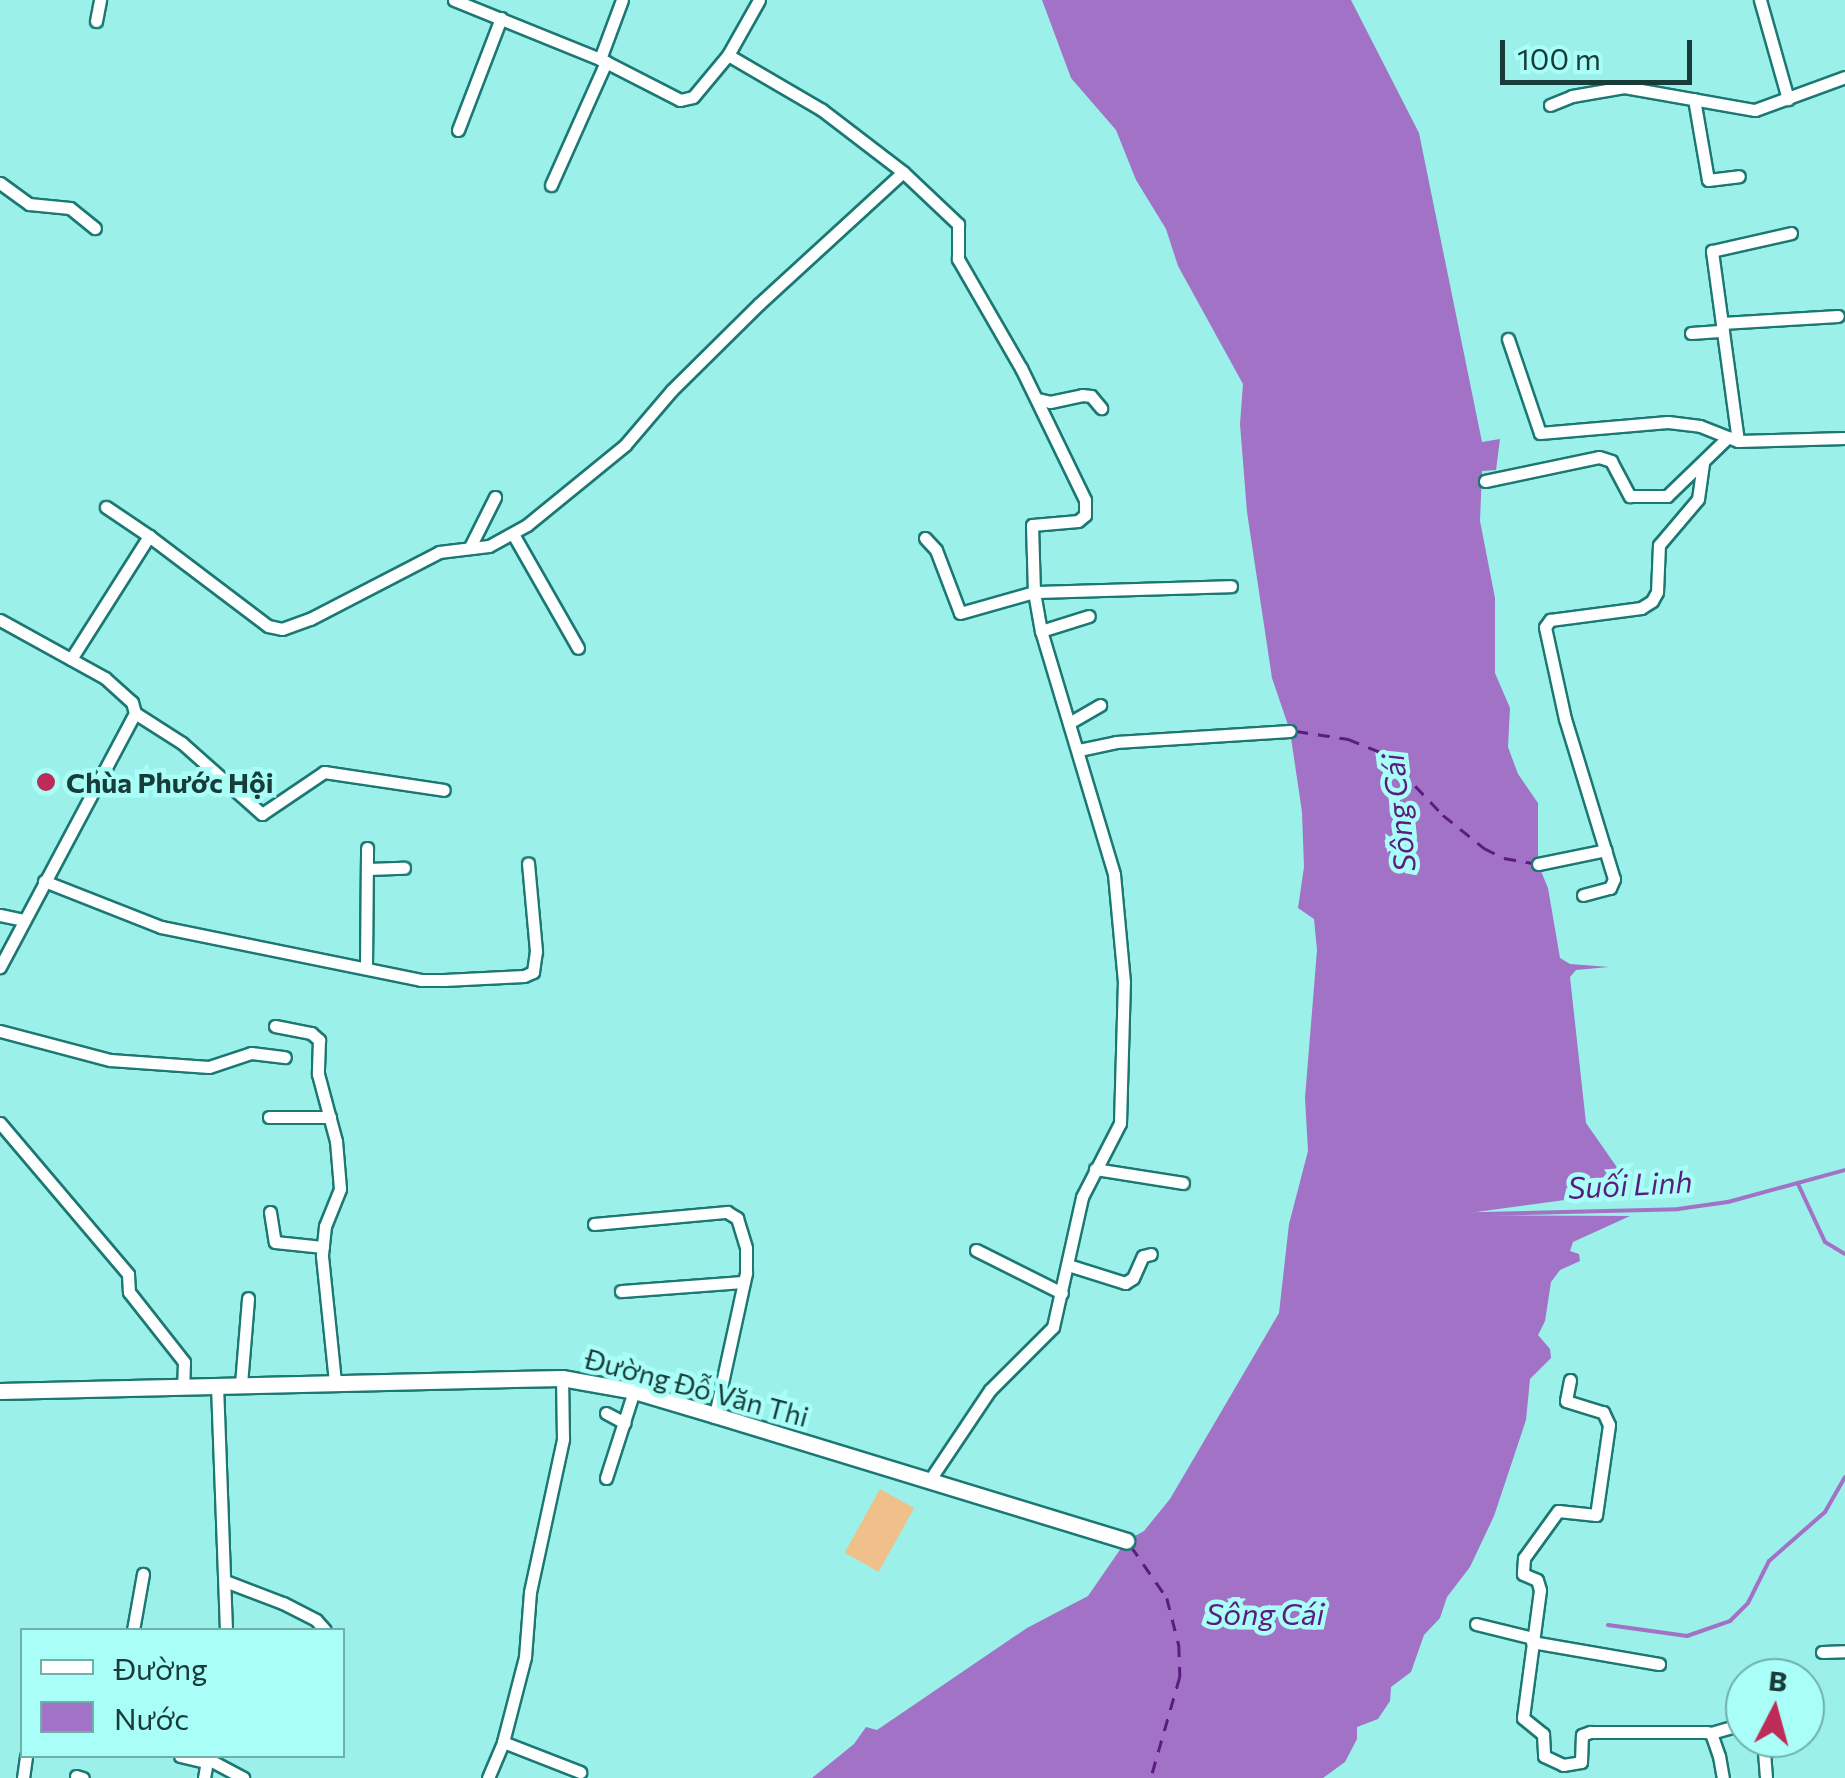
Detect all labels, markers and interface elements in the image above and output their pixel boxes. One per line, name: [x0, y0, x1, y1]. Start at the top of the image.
scale bar: [1505, 20, 1698, 82]
text: 100 m: [1517, 39, 1601, 76]
water label: Sông Cái: [1374, 752, 1422, 874]
place label: Chùa Phước Hội: [66, 765, 274, 799]
marker: Chùa Phước Hội: [35, 771, 57, 793]
water label: Suối Linh: [1567, 1163, 1693, 1205]
street label: Đường Đỗ Văn Thi: [581, 1341, 813, 1433]
water label: Sông Cái: [1206, 1595, 1324, 1631]
legend: [20, 1628, 345, 1758]
text: Đường: [114, 1649, 208, 1686]
north arrow: [1725, 1658, 1825, 1758]
text: B: [1767, 1662, 1789, 1698]
text: Nước: [114, 1699, 189, 1736]

